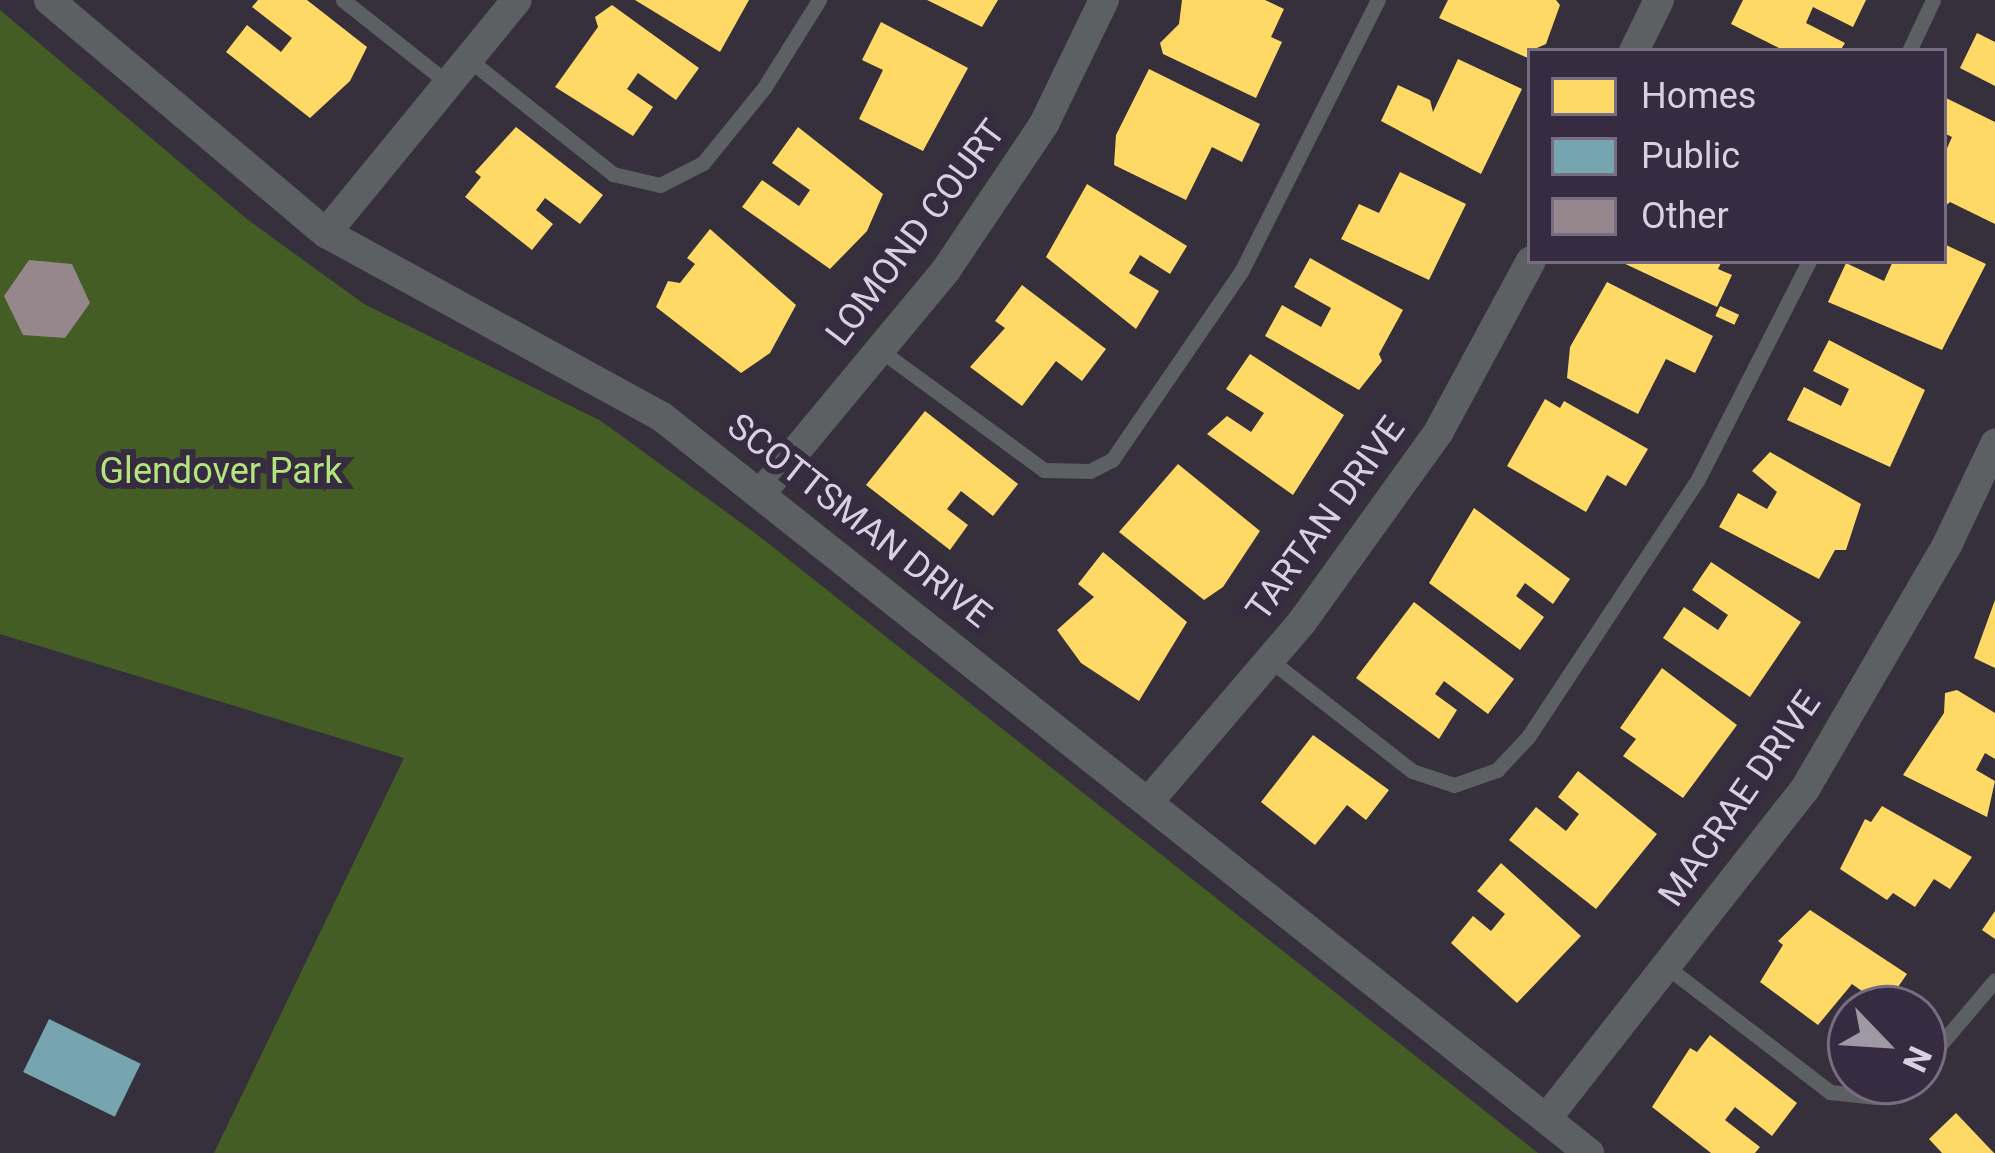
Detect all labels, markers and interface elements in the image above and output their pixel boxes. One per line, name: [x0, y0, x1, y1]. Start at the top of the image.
legend: [1527, 48, 1947, 264]
text: Homes: [1641, 75, 1756, 117]
street label: LOMOND COURT: [817, 112, 1015, 354]
text: Public: [1641, 135, 1740, 177]
text: Other: [1641, 195, 1729, 237]
street label: SCOTTSMAN DRIVE: [719, 405, 999, 637]
street label: TARTAN DRIVE: [1238, 409, 1414, 629]
park label: Glendover Park: [100, 450, 342, 494]
street label: MACRAE DRIVE: [1650, 683, 1830, 915]
north arrow: [1827, 985, 1947, 1105]
text: N: [1895, 1040, 1940, 1078]

